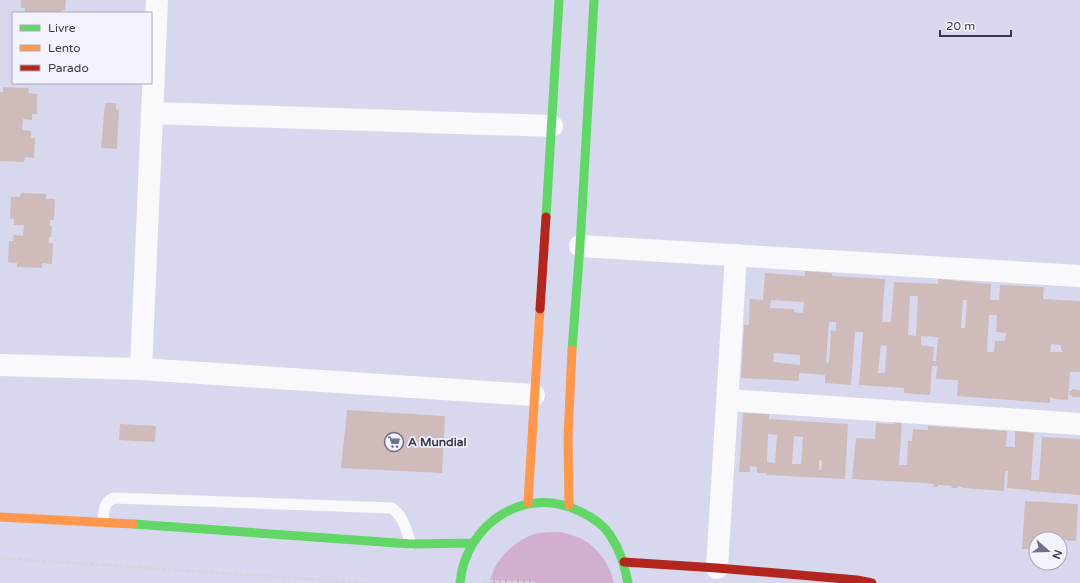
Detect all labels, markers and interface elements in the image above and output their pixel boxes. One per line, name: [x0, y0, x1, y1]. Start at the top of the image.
legend: [12, 12, 152, 84]
scale bar: [940, 12, 1011, 38]
text: 20 m: [946, 19, 975, 33]
text: Livre: [48, 21, 76, 35]
text: Lento: [48, 41, 81, 55]
text: Parado: [48, 61, 89, 75]
supermarket icon: A Mundial: [383, 431, 405, 453]
place label: A Mundial: [408, 435, 466, 449]
north arrow: [1028, 531, 1068, 571]
text: N: [1049, 548, 1065, 561]

